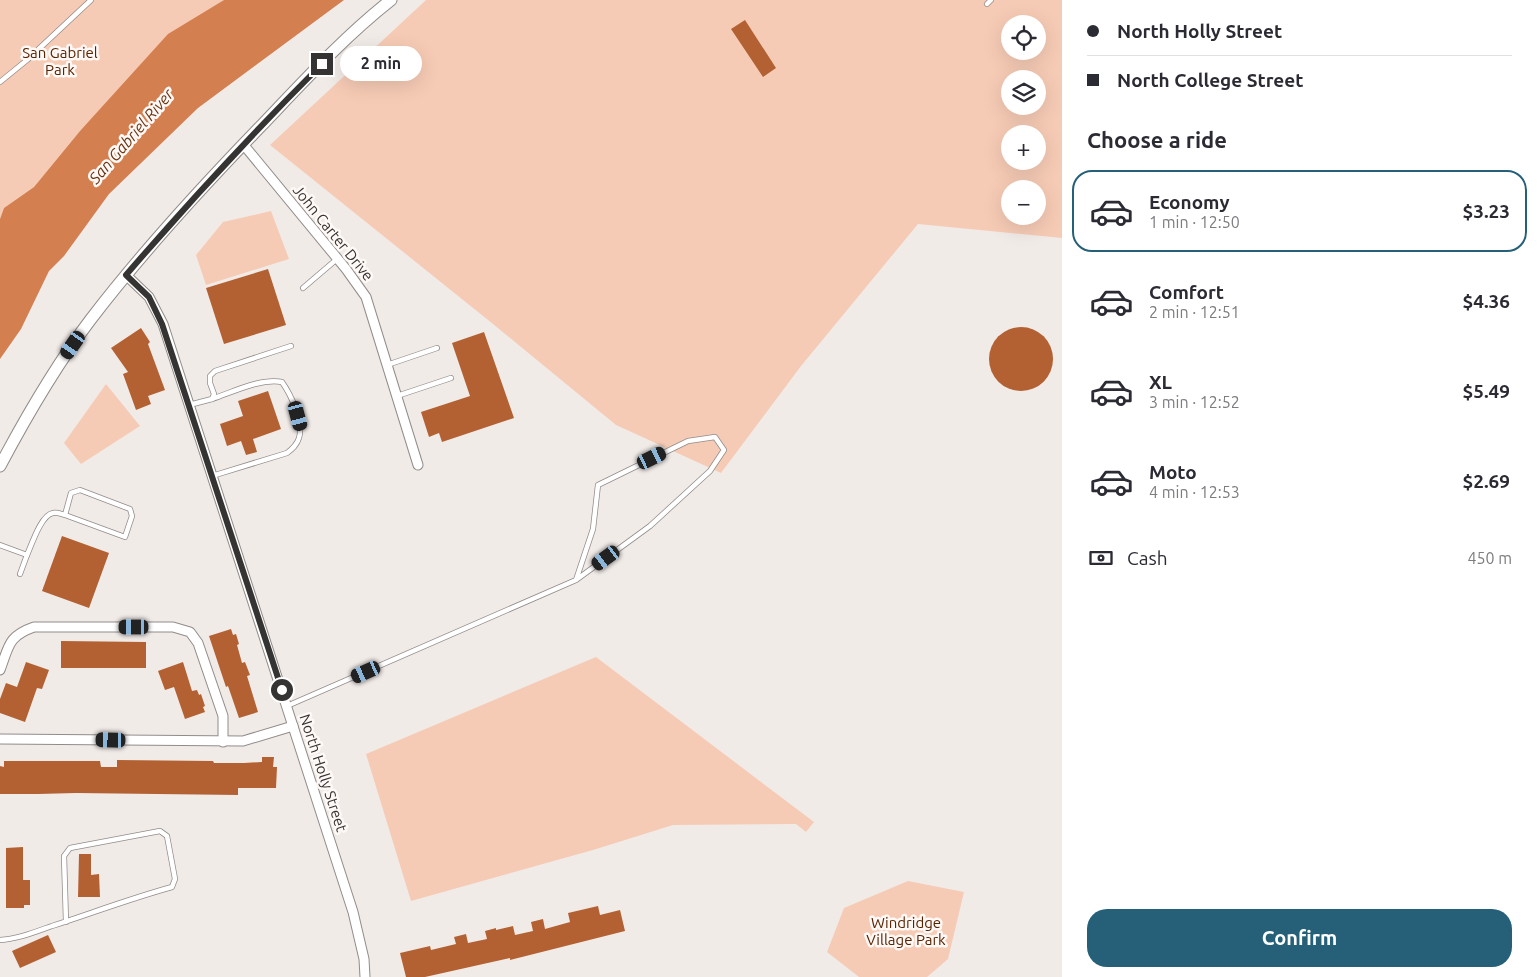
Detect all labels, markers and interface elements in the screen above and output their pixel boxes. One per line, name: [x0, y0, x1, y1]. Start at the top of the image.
map controls: [1001, 15, 1046, 225]
button: locate: [1001, 15, 1046, 60]
text: North Holly Street: [1117, 20, 1282, 42]
park label: San Gabriel Park: [22, 44, 98, 78]
callout: 2 min: [340, 46, 422, 82]
route end: [311, 53, 333, 75]
text: 2 min: [361, 54, 401, 72]
text: North College Street: [1117, 69, 1303, 91]
button: layers: [1001, 70, 1046, 115]
water label: San Gabriel River: [84, 84, 177, 188]
button: +: [1001, 125, 1046, 170]
text: Choose a ride: [1087, 127, 1227, 152]
button: −: [1001, 180, 1046, 225]
street label: John Carter Drive: [290, 181, 377, 284]
icon: car: [1089, 189, 1134, 234]
text: Economy: [1149, 191, 1230, 213]
text: $3.23: [1462, 200, 1510, 222]
text: 1 min · 12:50: [1149, 213, 1240, 231]
icon: car: [1089, 279, 1134, 324]
text: Comfort: [1149, 281, 1224, 303]
text: $4.36: [1462, 290, 1510, 312]
text: 2 min · 12:51: [1149, 303, 1240, 321]
car: [58, 328, 87, 362]
icon: car: [1089, 369, 1134, 414]
text: XL: [1149, 371, 1172, 393]
text: $5.49: [1462, 380, 1510, 402]
text: 3 min · 12:52: [1149, 393, 1240, 411]
car: [286, 400, 309, 432]
car: [635, 445, 668, 471]
icon: car: [1089, 459, 1134, 504]
text: Moto: [1149, 461, 1197, 483]
text: $2.69: [1462, 470, 1510, 492]
text: 4 min · 12:53: [1149, 483, 1240, 501]
car: [589, 543, 622, 573]
icon: cash: [1087, 544, 1115, 572]
text: Cash: [1127, 547, 1168, 569]
text: 450 m: [1467, 549, 1512, 567]
car: [119, 620, 149, 635]
car: [349, 659, 382, 685]
route start: [271, 679, 293, 701]
street label: North Holly Street: [296, 712, 351, 834]
car: [95, 732, 126, 748]
button: Confirm: [1087, 909, 1512, 967]
park label: Windridge Village Park: [866, 914, 946, 948]

